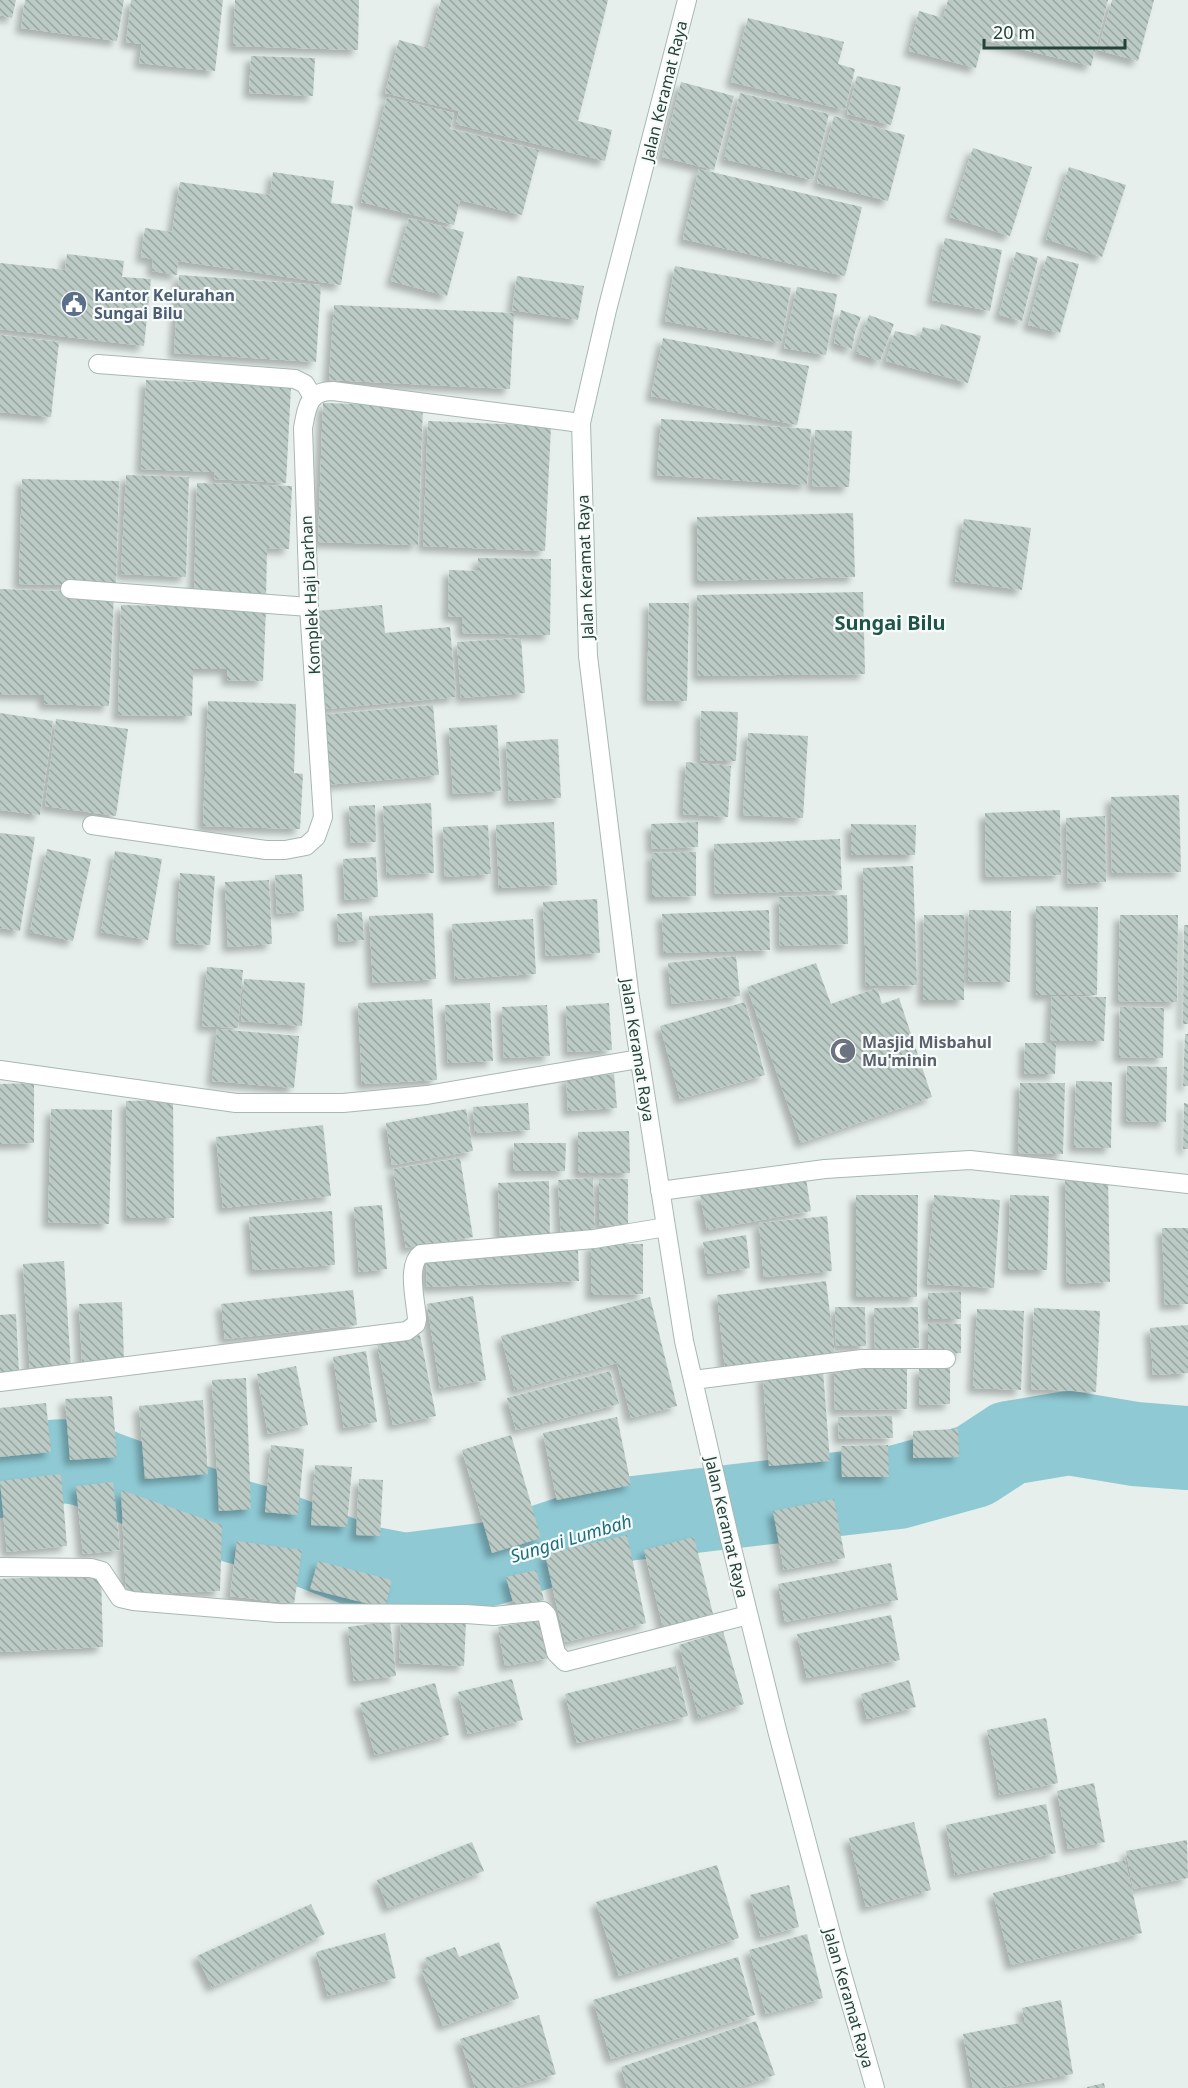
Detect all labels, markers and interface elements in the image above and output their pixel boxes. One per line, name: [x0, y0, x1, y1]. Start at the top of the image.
scale bar: [984, 12, 1125, 50]
street label: Jalan Keramat Raya: [635, 18, 692, 166]
text: 20 m: [993, 20, 1035, 44]
place label: Kantor Kelurahan Sungai Bilu: [94, 284, 235, 324]
public building icon: Kantor Kelurahan Sungai Bilu: [59, 289, 89, 319]
street label: Jalan Keramat Raya: [571, 494, 599, 642]
street label: Komplek Haji Darhan: [295, 515, 325, 675]
district label: Sungai Bilu: [834, 609, 946, 636]
street label: Jalan Keramat Raya: [616, 975, 660, 1123]
place label: Masjid Misbahul Mu'minin: [862, 1031, 992, 1071]
mosque icon: Masjid Misbahul Mu'minin: [828, 1036, 858, 1066]
street label: Jalan Keramat Raya: [700, 1452, 754, 1600]
water label: Sungai Lumbah: [507, 1508, 634, 1568]
street label: Jalan Keramat Raya: [818, 1924, 880, 2071]

